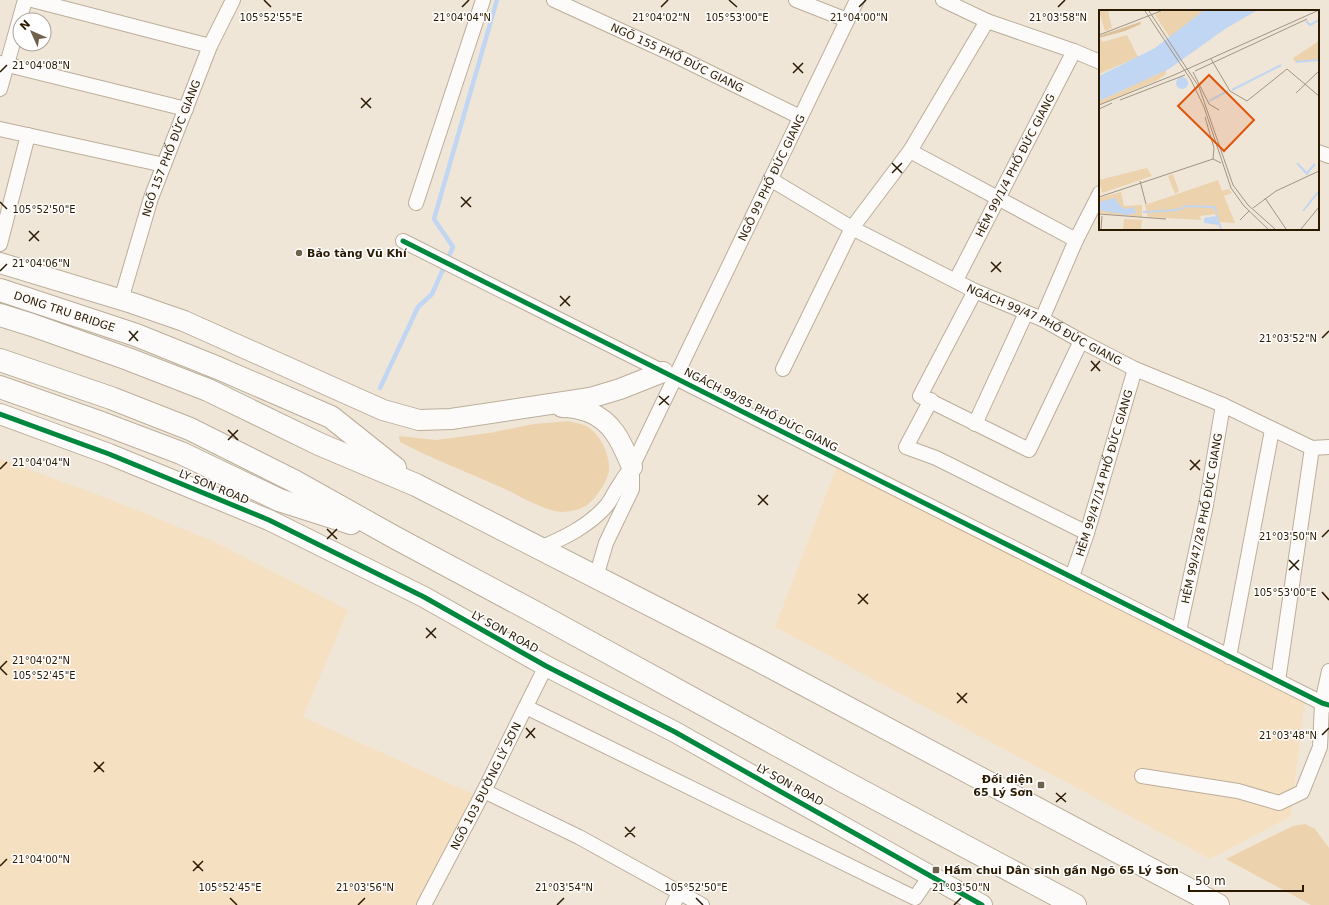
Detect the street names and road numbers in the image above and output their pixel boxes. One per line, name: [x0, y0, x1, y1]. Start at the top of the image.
street label: NGÕ 155 PHỐ ĐỨC GIANG: [609, 20, 746, 95]
street label: NGÕ 157 PHỐ ĐỨC GIANG: [139, 78, 203, 218]
street label: HẺM 99/1/4 PHỐ ĐỨC GIANG: [973, 91, 1057, 239]
street label: NGÕ 99 PHỐ ĐỨC GIANG: [735, 112, 807, 243]
street label: NGÁCH 99/47 PHỐ ĐỨC GIANG: [965, 281, 1124, 368]
street label: DONG TRU BRIDGE: [12, 289, 117, 334]
street label: NGÁCH 99/85 PHỐ ĐỨC GIANG: [682, 365, 841, 455]
street label: HẺM 99/47/14 PHỐ ĐỨC GIANG: [1073, 388, 1135, 558]
street label: HẺM 99/47/28 PHỐ ĐỨC GIANG: [1179, 432, 1225, 605]
street label: LY SON ROAD: [177, 467, 251, 507]
street label: LY SON ROAD: [469, 608, 541, 656]
street label: NGÕ 103 ĐƯỜNG LÝ SƠN: [448, 720, 524, 852]
street label: LY SON ROAD: [754, 761, 826, 809]

